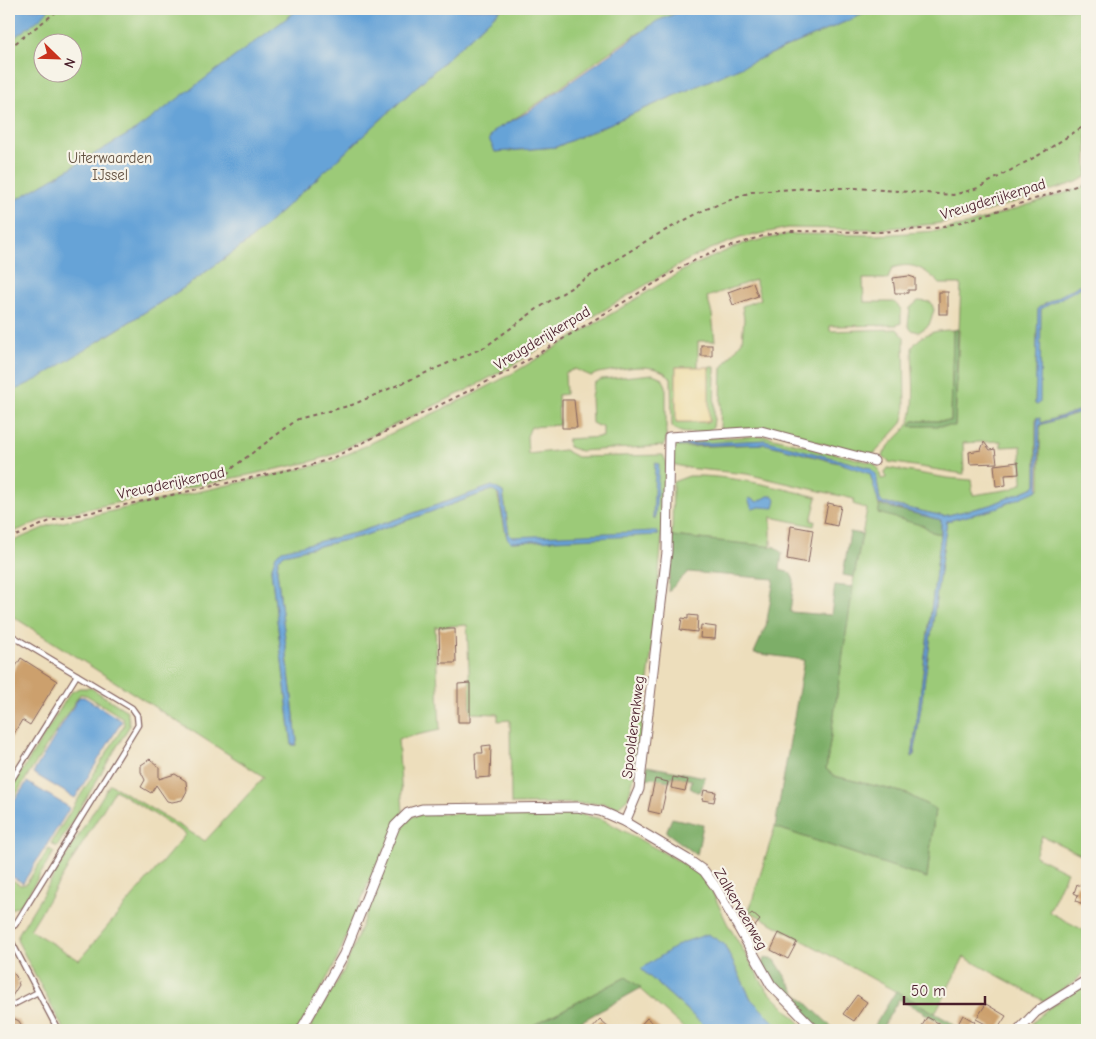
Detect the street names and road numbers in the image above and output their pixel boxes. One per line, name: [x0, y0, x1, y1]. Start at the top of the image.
street label: Vreugderijkerpad: [938, 174, 1048, 224]
street label: Vreugderijkerpad: [491, 302, 593, 374]
street label: Vreugderijkerpad: [116, 463, 226, 503]
street label: Spoolderenkweg: [618, 674, 648, 780]
street label: Zalkerveerweg: [710, 865, 772, 953]

